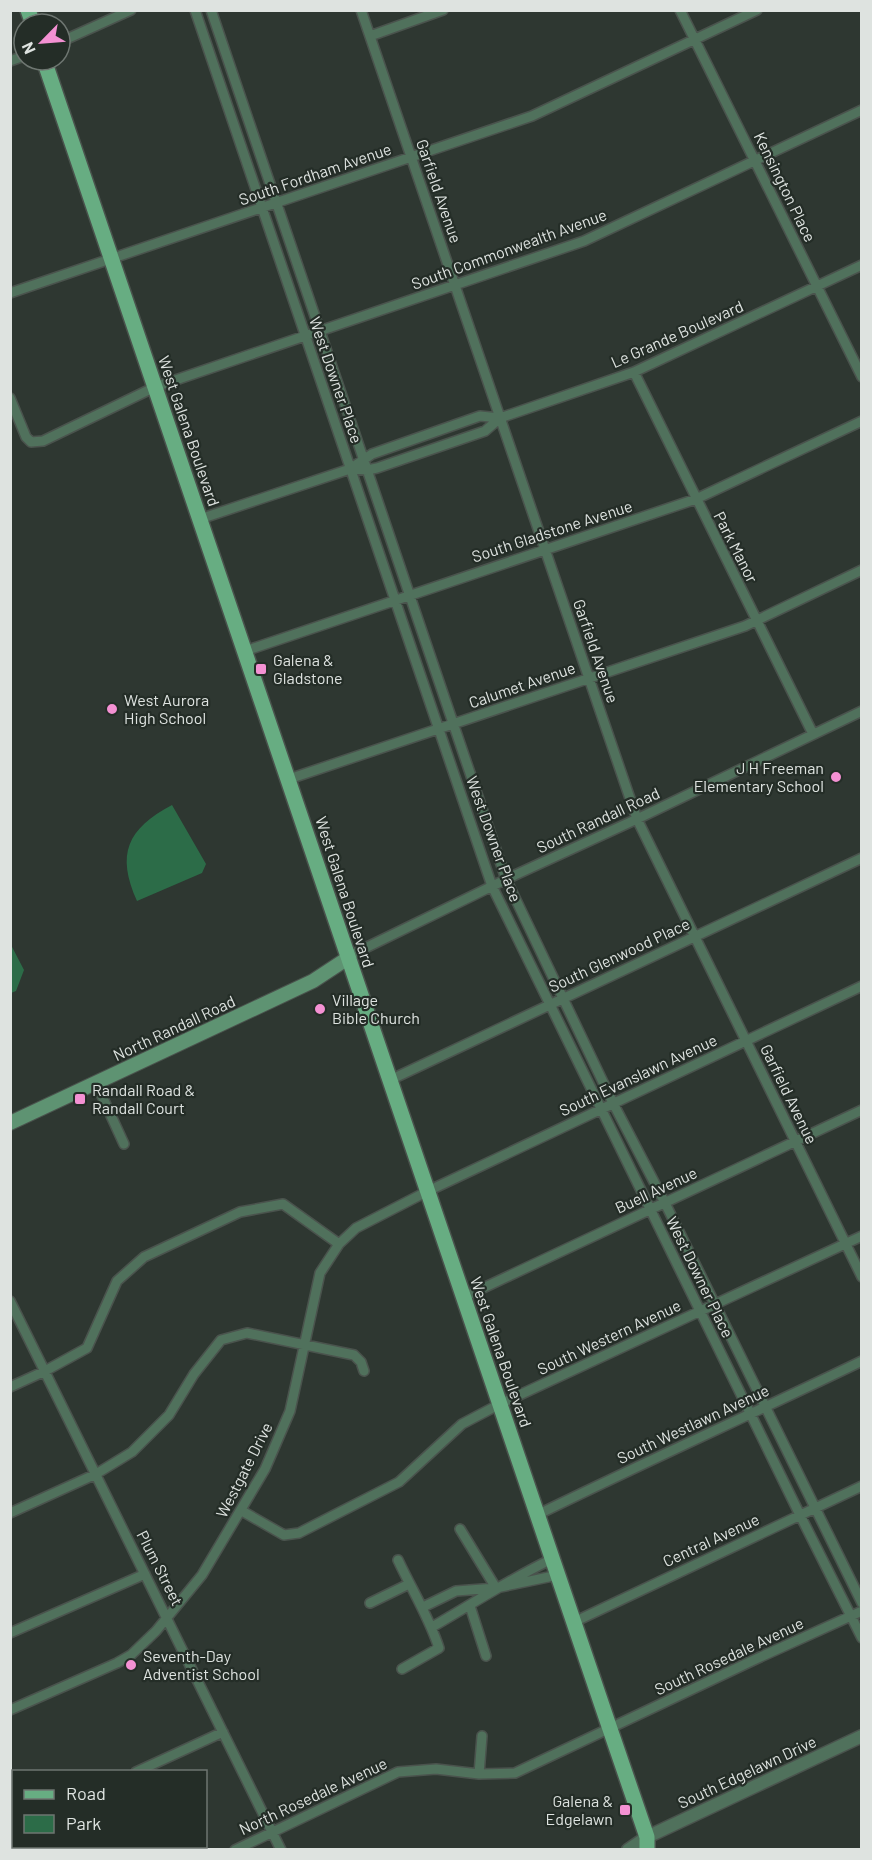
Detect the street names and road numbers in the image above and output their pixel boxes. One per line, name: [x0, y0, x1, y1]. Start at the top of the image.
street label: Kensington Place: [751, 129, 820, 245]
street label: Garfield Avenue: [413, 136, 466, 245]
street label: South Fordham Avenue: [236, 138, 394, 209]
street label: South Commonwealth Avenue: [409, 204, 609, 293]
street label: Le Grande Boulevard: [608, 296, 746, 371]
street label: West Downer Place: [306, 314, 367, 446]
street label: West Galena Boulevard: [155, 353, 224, 509]
street label: South Gladstone Avenue: [469, 496, 635, 565]
street label: Park Manor: [710, 508, 763, 586]
street label: Garfield Avenue: [570, 596, 623, 705]
street label: Calumet Avenue: [466, 657, 578, 712]
street label: West Downer Place: [463, 773, 526, 904]
street label: South Randall Road: [533, 783, 662, 856]
street label: West Galena Boulevard: [312, 814, 379, 970]
street label: South Glenwood Place: [545, 913, 692, 996]
street label: North Randall Road: [110, 991, 238, 1064]
street label: South Evanslawn Avenue: [556, 1030, 720, 1119]
street label: Garfield Avenue: [757, 1041, 822, 1147]
street label: Buell Avenue: [612, 1162, 700, 1217]
street label: West Downer Place: [663, 1213, 738, 1340]
street label: West Galena Boulevard: [467, 1274, 536, 1430]
street label: South Western Avenue: [534, 1295, 684, 1378]
street label: South Westlawn Avenue: [614, 1380, 772, 1467]
street label: Westgate Drive: [211, 1419, 276, 1521]
street label: Central Avenue: [659, 1509, 762, 1570]
street label: Plum Street: [133, 1527, 187, 1609]
street label: South Rosedale Avenue: [651, 1613, 806, 1698]
street label: South Edgelawn Drive: [675, 1731, 819, 1812]
street label: North Rosedale Avenue: [236, 1753, 390, 1838]

